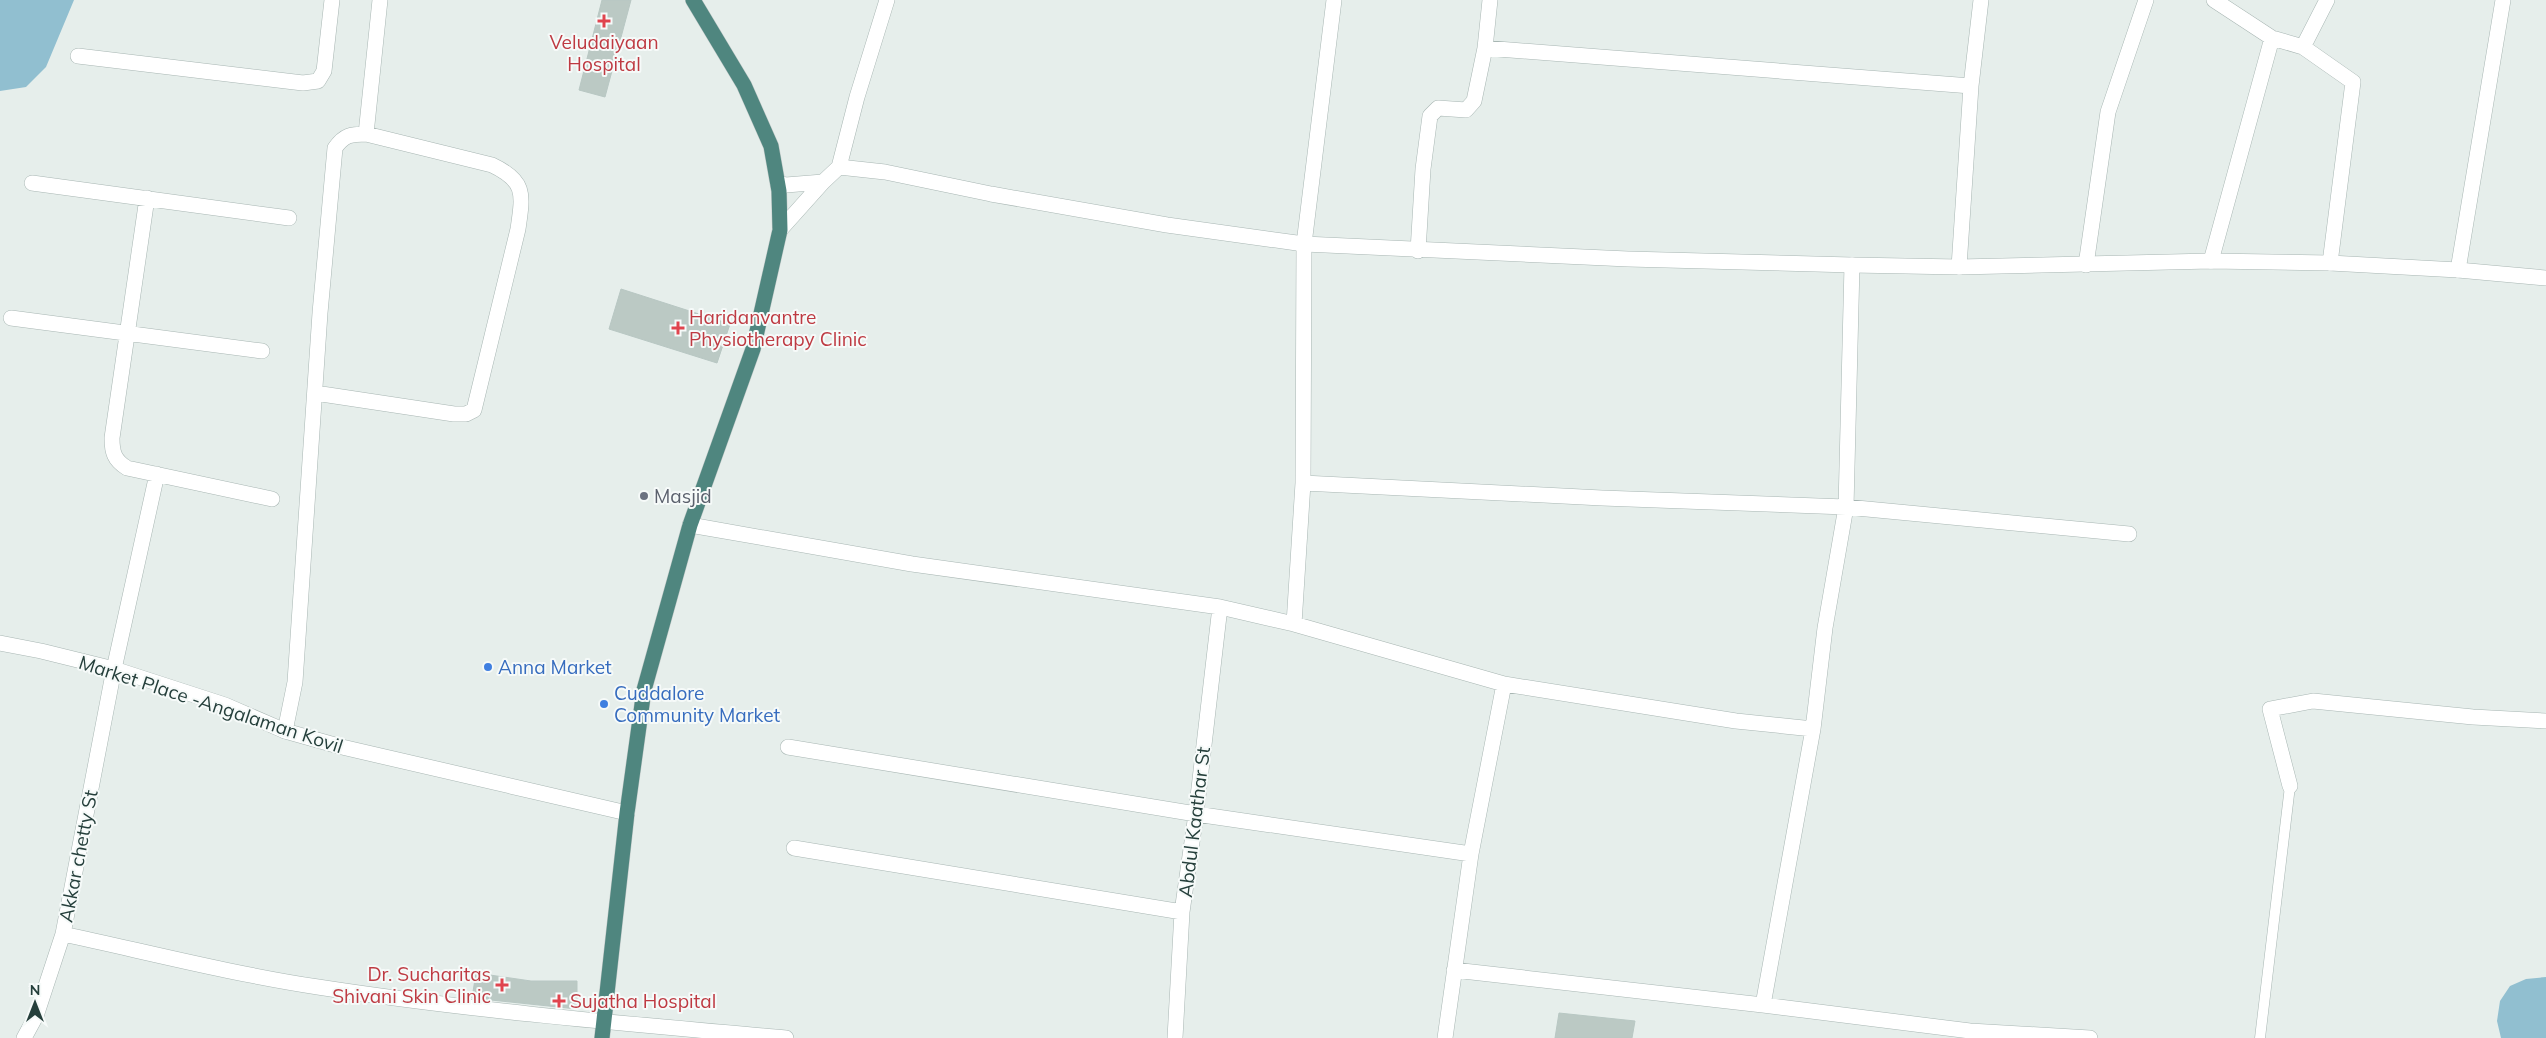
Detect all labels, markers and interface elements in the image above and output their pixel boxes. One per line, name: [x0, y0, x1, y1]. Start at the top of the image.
marker: Veludaiyaan Hospital: [597, 14, 611, 28]
place label: Veludaiyaan Hospital: [549, 30, 659, 76]
place label: Haridanvantre Physiotherapy Clinic: [689, 305, 867, 351]
marker: Haridanvantre Physiotherapy Clinic: [671, 321, 685, 335]
place label: Masjid: [654, 484, 712, 508]
marker: Masjid: [638, 490, 650, 502]
street label: Market Place -Angalaman Kovil: [76, 650, 346, 758]
place label: Anna Market: [498, 655, 612, 679]
marker: Anna Market: [482, 661, 494, 673]
place label: Cuddalore Community Market: [614, 681, 780, 727]
marker: Cuddalore Community Market: [598, 698, 610, 710]
street label: Abdul Kaathar St: [1173, 745, 1215, 899]
street label: Akkar chetty St: [53, 787, 103, 924]
place label: Dr. Sucharitas Shivani Skin Clinic: [332, 962, 491, 1008]
north arrow: [10, 978, 60, 1028]
marker: Dr. Sucharitas Shivani Skin Clinic: [495, 978, 509, 992]
text: N: [30, 981, 40, 999]
place label: Sujatha Hospital: [570, 989, 716, 1013]
marker: Sujatha Hospital: [552, 994, 566, 1008]

